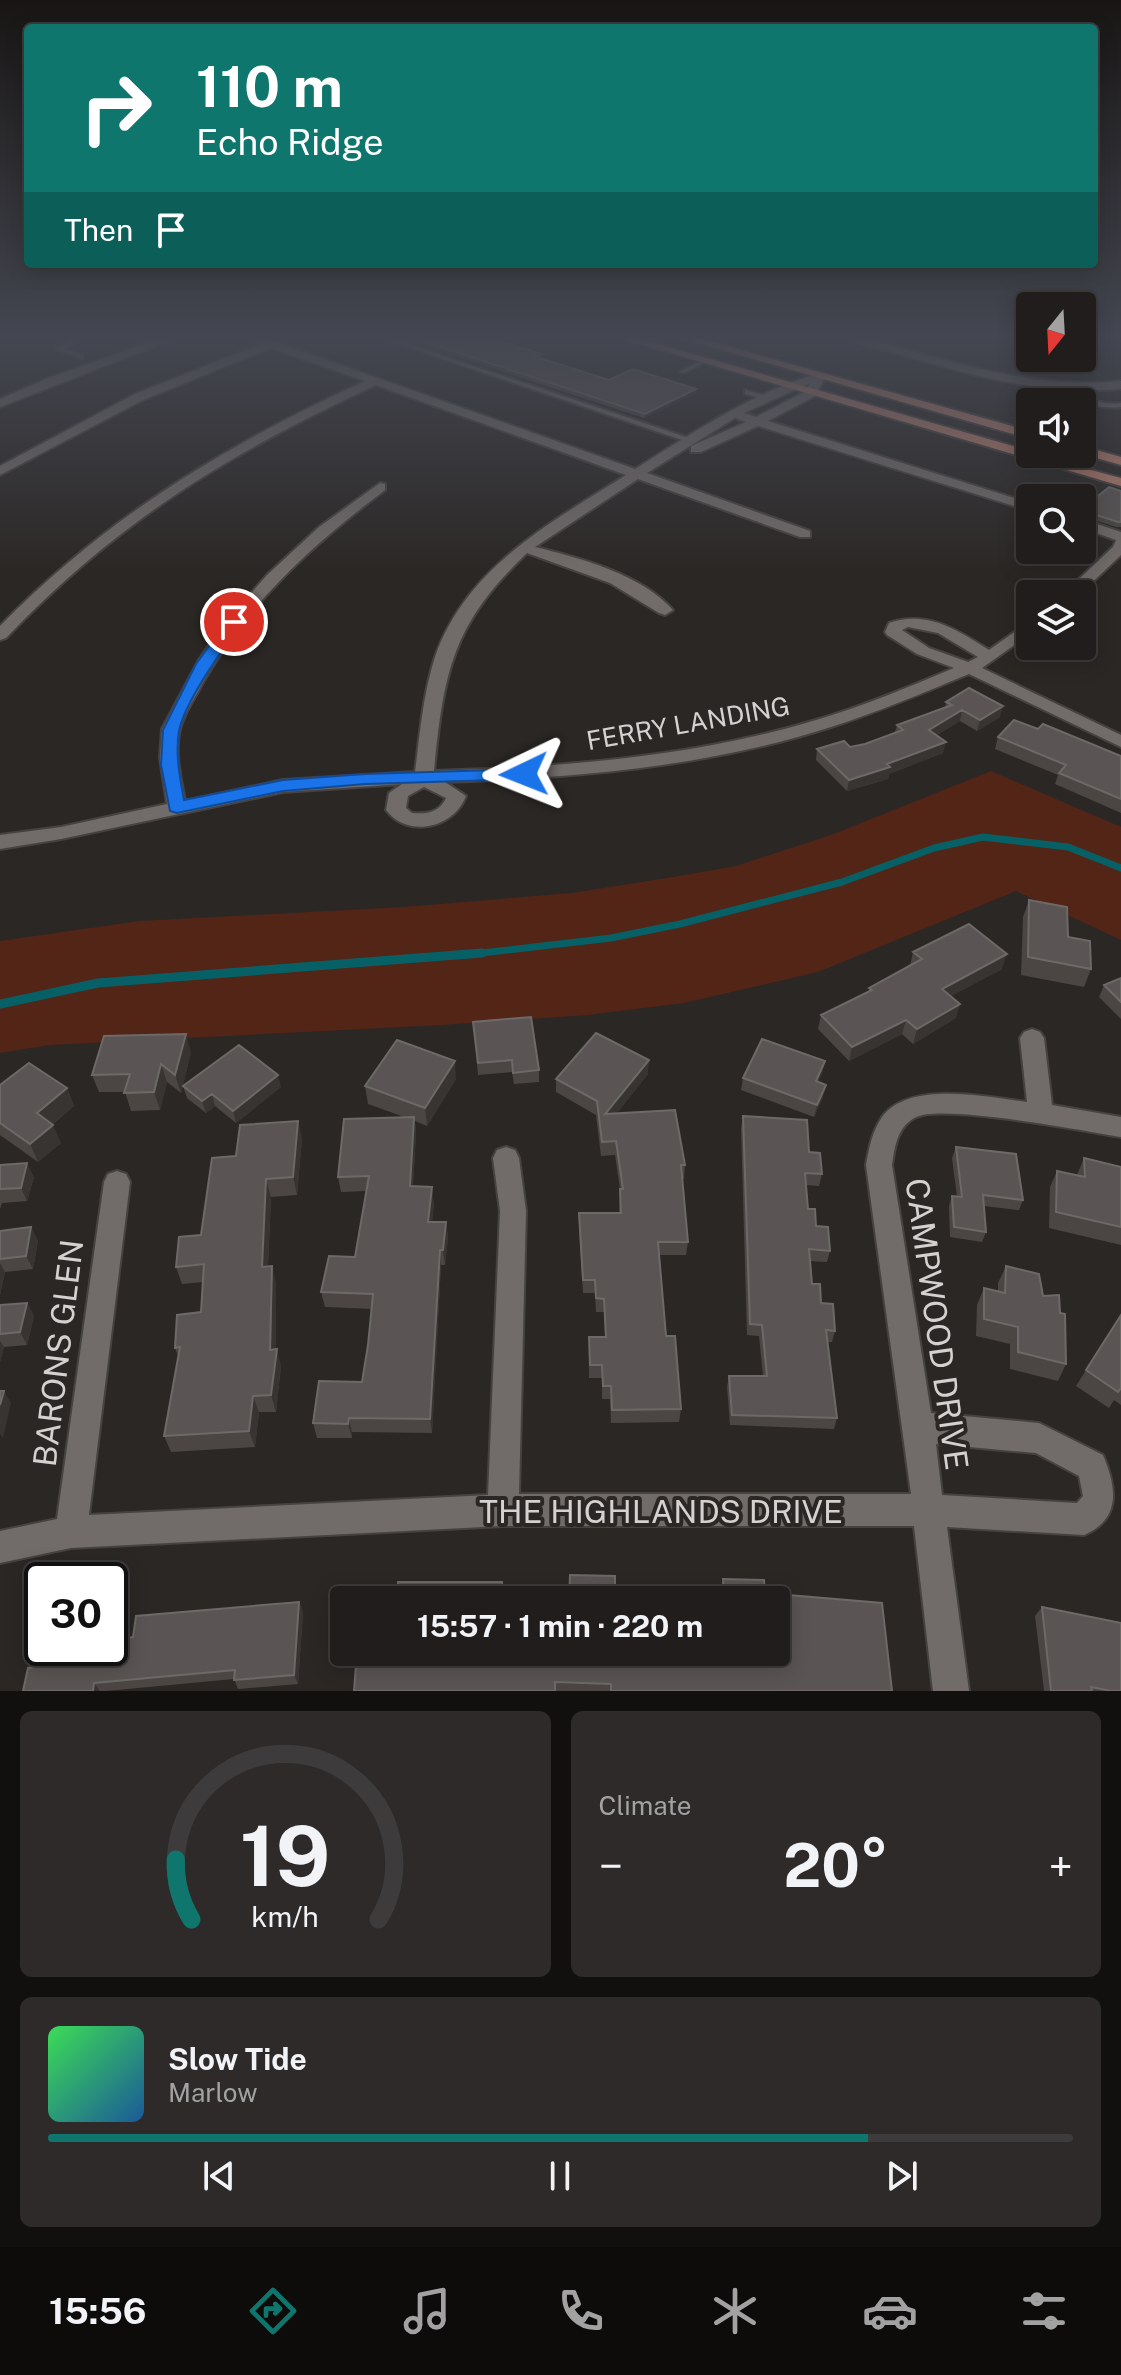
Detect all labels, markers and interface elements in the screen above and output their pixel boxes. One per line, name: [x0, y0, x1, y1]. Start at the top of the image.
text: 110 m: [196, 54, 343, 120]
icon: right: [64, 56, 168, 160]
text: Echo Ridge: [196, 121, 384, 163]
icon: arrive: [149, 208, 193, 252]
text: Then: [64, 212, 133, 248]
north arrow: [1016, 292, 1096, 372]
map controls: [1016, 292, 1096, 660]
button: sound: [1016, 388, 1096, 468]
button: search: [1016, 484, 1096, 564]
button: layers: [1016, 580, 1096, 660]
pin: [200, 588, 268, 656]
icon: arrive: [212, 600, 256, 644]
street label: FERRY LANDING: [584, 690, 792, 756]
position arrow: [482, 732, 566, 816]
street label: CAMPWOOD DRIVE: [898, 1176, 976, 1472]
street label: BARONS GLEN: [26, 1237, 90, 1469]
street label: THE HIGHLANDS DRIVE: [479, 1493, 843, 1530]
speed limit sign: 30: [24, 1562, 128, 1666]
text: 15:57 · 1 min · 220 m: [417, 1608, 703, 1644]
text: Climate: [599, 1790, 692, 1821]
text: 19: [240, 1807, 330, 1905]
text: 20°: [783, 1830, 888, 1901]
text: −: [599, 1840, 623, 1892]
text: +: [1049, 1840, 1073, 1892]
text: km/h: [252, 1900, 319, 1933]
text: Slow Tide: [168, 2041, 307, 2077]
text: Marlow: [168, 2077, 258, 2108]
icon: previous: [197, 2154, 241, 2198]
icon: pause: [538, 2154, 582, 2198]
icon: next: [880, 2154, 924, 2198]
icon: directions: [245, 2283, 301, 2339]
icon: music: [399, 2283, 455, 2339]
icon: phone: [553, 2283, 609, 2339]
icon: climate: [707, 2283, 763, 2339]
icon: car: [862, 2283, 918, 2339]
icon: filters: [1016, 2283, 1072, 2339]
text: 15:56: [49, 2290, 147, 2332]

